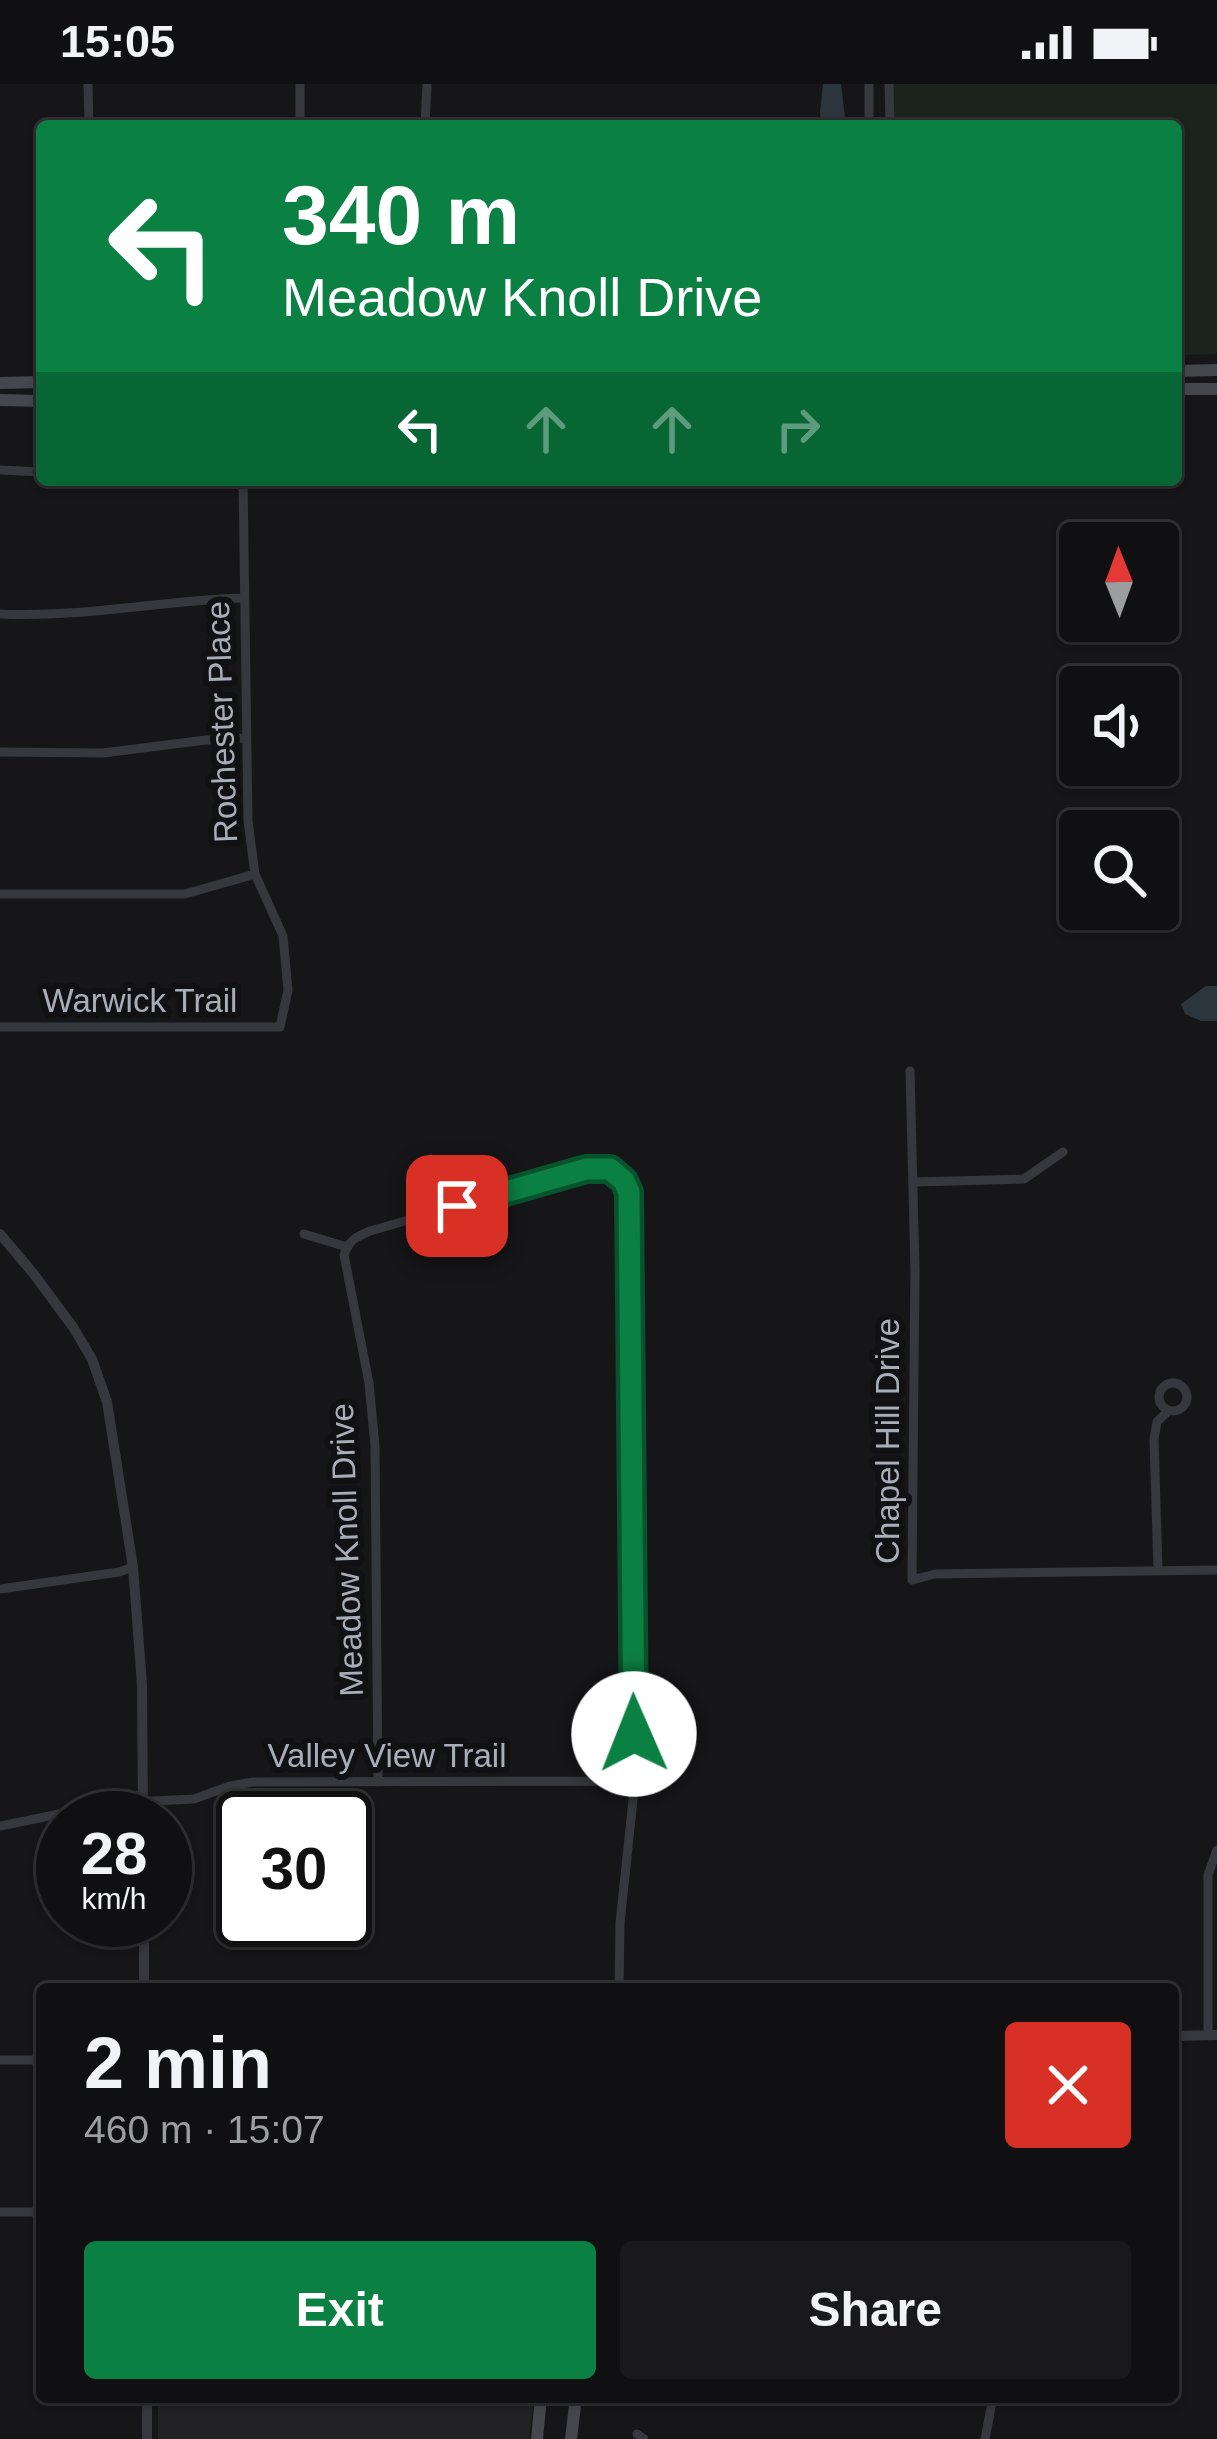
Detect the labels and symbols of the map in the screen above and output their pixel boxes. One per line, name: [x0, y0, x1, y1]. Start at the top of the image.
north arrow: [1059, 522, 1179, 642]
street label: Rochester Place: [199, 600, 244, 844]
street label: Warwick Trail: [43, 982, 237, 1019]
pin: [406, 1155, 508, 1257]
street label: Chapel Hill Drive: [869, 1318, 906, 1564]
street label: Meadow Knoll Drive: [323, 1403, 370, 1697]
position arrow: [571, 1671, 697, 1797]
street label: Valley View Trail: [267, 1737, 507, 1774]
speed limit sign: 30: [216, 1791, 372, 1947]

